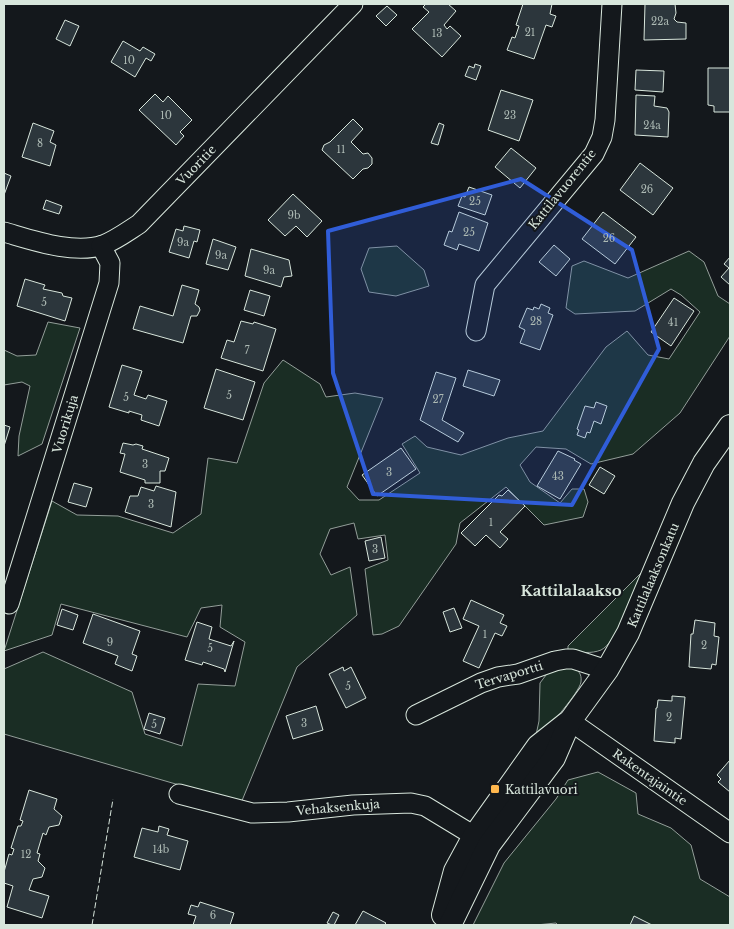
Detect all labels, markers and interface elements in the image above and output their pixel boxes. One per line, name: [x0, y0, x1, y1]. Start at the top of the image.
house number: 22a: [651, 15, 669, 28]
house number: 21: [525, 26, 535, 39]
house number: 13: [432, 27, 442, 40]
house number: 10: [123, 54, 135, 67]
house number: 10: [160, 109, 172, 122]
house number: 23: [504, 109, 516, 122]
house number: 24a: [643, 119, 661, 132]
house number: 8: [37, 137, 43, 150]
street label: Vuoritie: [172, 142, 219, 189]
house number: 11: [337, 143, 345, 156]
street label: Kattilavuorentie: [525, 146, 599, 232]
house number: 26: [641, 183, 653, 196]
house number: 25: [469, 195, 481, 208]
house number: 9b: [288, 209, 301, 222]
house number: 25: [463, 226, 475, 239]
house number: 26: [603, 232, 615, 245]
house number: 9a: [177, 236, 189, 249]
house number: 9a: [215, 249, 227, 262]
house number: 9a: [263, 264, 275, 277]
house number: 5: [41, 296, 47, 309]
house number: 28: [530, 315, 542, 328]
house number: 41: [668, 316, 678, 329]
house number: 7: [244, 344, 250, 357]
house number: 5: [226, 389, 232, 402]
house number: 5: [123, 391, 129, 404]
street label: Vuorikuja: [49, 393, 81, 456]
house number: 27: [432, 393, 445, 406]
house number: 3: [142, 458, 148, 471]
house number: 3: [386, 466, 392, 479]
house number: 43: [552, 470, 564, 483]
house number: 3: [148, 498, 154, 511]
house number: 1: [489, 516, 493, 529]
street label: Kattilalaaksonkatu: [624, 520, 682, 630]
house number: 3: [372, 543, 378, 556]
district label: Kattilalaakso: [520, 581, 622, 600]
house number: 1: [483, 628, 487, 641]
house number: 9: [107, 636, 113, 649]
house number: 2: [701, 639, 707, 652]
house number: 5: [207, 642, 213, 655]
street label: Tervaportti: [473, 658, 545, 692]
house number: 5: [345, 680, 351, 693]
house number: 2: [666, 711, 672, 724]
house number: 3: [301, 717, 307, 730]
house number: 5: [151, 718, 157, 731]
street label: Rakentajaintie: [610, 746, 690, 808]
place label: Kattilavuori: [505, 782, 578, 797]
marker: Kattilavuori: [489, 783, 501, 795]
street label: Vehaksenkuja: [295, 796, 381, 818]
house number: 14b: [153, 843, 170, 856]
house number: 12: [21, 848, 31, 861]
house number: 6: [210, 909, 216, 922]

